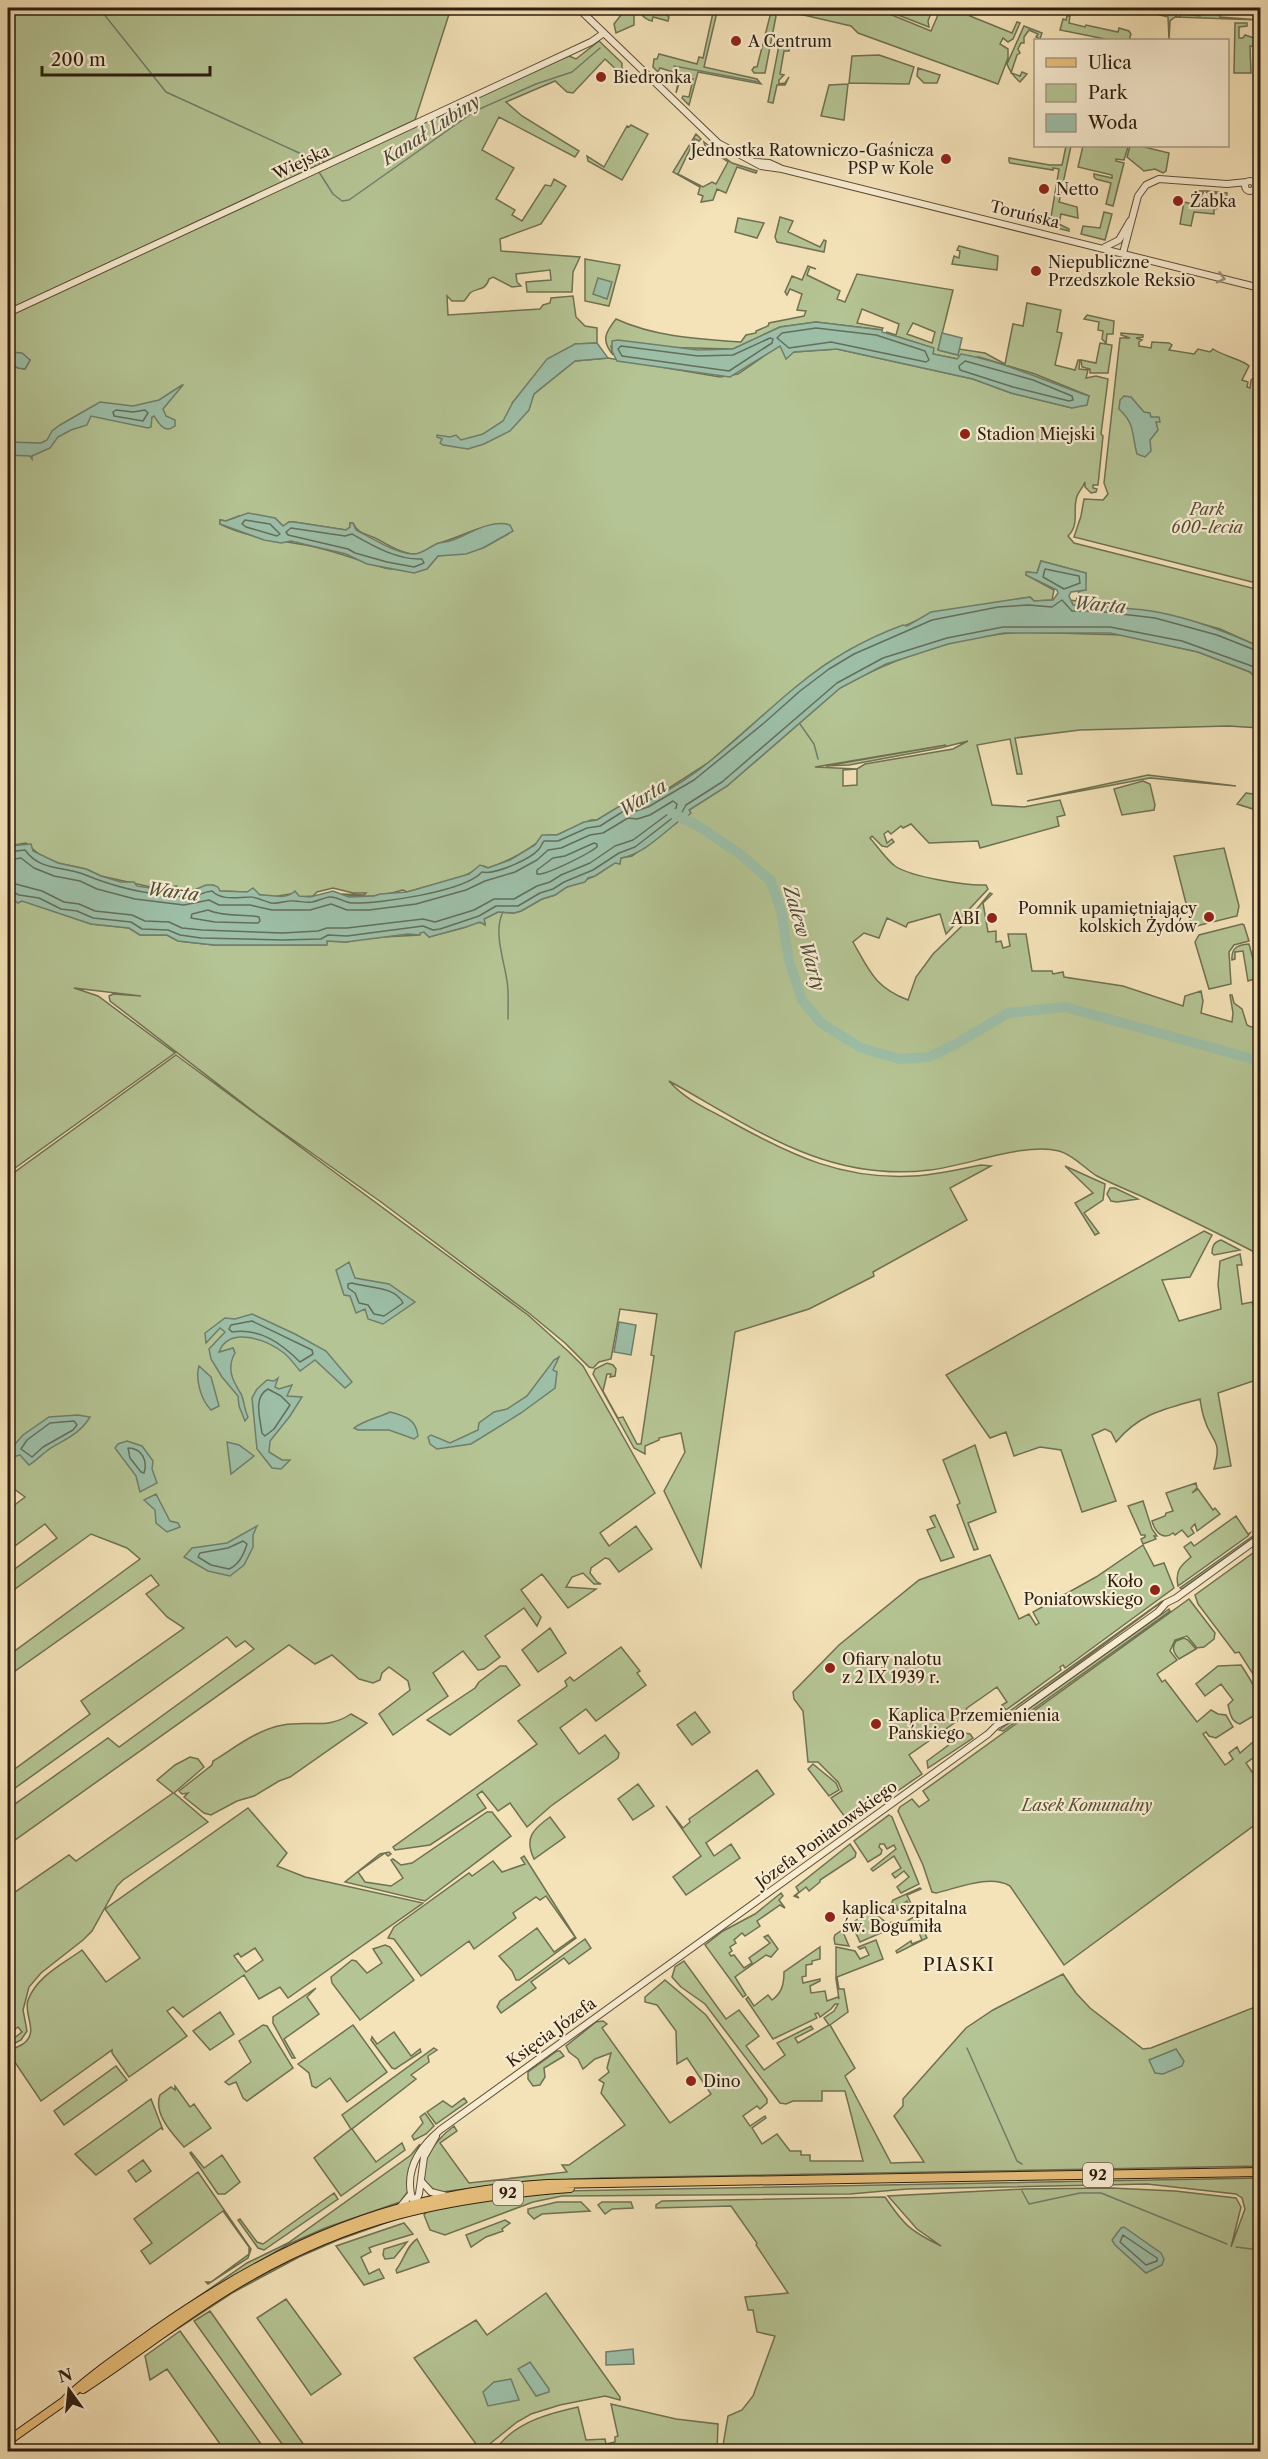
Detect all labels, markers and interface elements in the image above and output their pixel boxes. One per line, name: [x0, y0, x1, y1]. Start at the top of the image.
place label: A Centrum: [747, 31, 832, 51]
marker: A Centrum: [729, 34, 743, 48]
scale bar: [42, 39, 210, 77]
legend: [1034, 39, 1229, 147]
text: 200 m: [51, 49, 106, 71]
text: Ulica: [1088, 52, 1132, 74]
place label: Biedronka: [613, 67, 692, 87]
marker: Biedronka: [594, 70, 608, 84]
text: Park: [1088, 82, 1129, 104]
water label: Kanał Lubiny: [376, 90, 484, 171]
text: Woda: [1087, 112, 1138, 134]
street label: Wiejska: [269, 140, 333, 184]
place label: Jednostka Ratowniczo-Gaśnicza PSP w Kole: [688, 140, 935, 178]
marker: Jednostka Ratowniczo-Gaśnicza PSP w Kole: [939, 152, 953, 166]
place label: Netto: [1056, 179, 1099, 199]
marker: Netto: [1037, 182, 1051, 196]
place label: Żabka: [1190, 191, 1237, 211]
marker: Żabka: [1171, 194, 1185, 208]
street label: Toruńska: [988, 196, 1062, 232]
place label: Niepubliczne Przedszkole Reksio: [1048, 252, 1196, 290]
marker: Niepubliczne Przedszkole Reksio: [1029, 264, 1043, 278]
one-way arrow: [1216, 270, 1226, 283]
place label: Stadion Miejski: [977, 424, 1095, 444]
marker: Stadion Miejski: [958, 427, 972, 441]
park label: Park 600-lecia: [1171, 499, 1243, 537]
water label: Warta: [1073, 592, 1127, 618]
water label: Warta: [615, 775, 671, 821]
water label: Warta: [146, 878, 200, 906]
water label: Zalew Warty: [778, 882, 830, 993]
place label: Pomnik upamiętniający kolskich Żydów: [1018, 898, 1198, 936]
place label: ABI: [950, 908, 980, 928]
marker: Pomnik upamiętniający kolskich Żydów: [1202, 910, 1216, 924]
marker: ABI: [985, 911, 999, 925]
place label: Koło Poniatowskiego: [1024, 1571, 1143, 1609]
marker: Koło Poniatowskiego: [1148, 1583, 1162, 1597]
place label: Ofiary nalotu z 2 IX 1939 r.: [842, 1649, 942, 1687]
marker: Ofiary nalotu z 2 IX 1939 r.: [823, 1661, 837, 1675]
place label: Kaplica Przemienienia Pańskiego: [888, 1705, 1060, 1743]
marker: Kaplica Przemienienia Pańskiego: [869, 1717, 883, 1731]
street label: Józefa Poniatowskiego: [749, 1776, 901, 1894]
park label: Lasek Komunalny: [1020, 1795, 1152, 1815]
place label: kaplica szpitalna św. Bogumiła: [842, 1898, 968, 1936]
marker: kaplica szpitalna św. Bogumiła: [823, 1910, 837, 1924]
district label: PIASKI: [923, 1954, 995, 1976]
street label: Księcia Józefa: [502, 1993, 600, 2071]
place label: Dino: [703, 2071, 741, 2091]
marker: Dino: [684, 2074, 698, 2088]
road number: 92: [1083, 2163, 1113, 2187]
road number: 92: [493, 2181, 523, 2205]
north arrow: [39, 2360, 99, 2420]
text: N: [56, 2364, 75, 2387]

